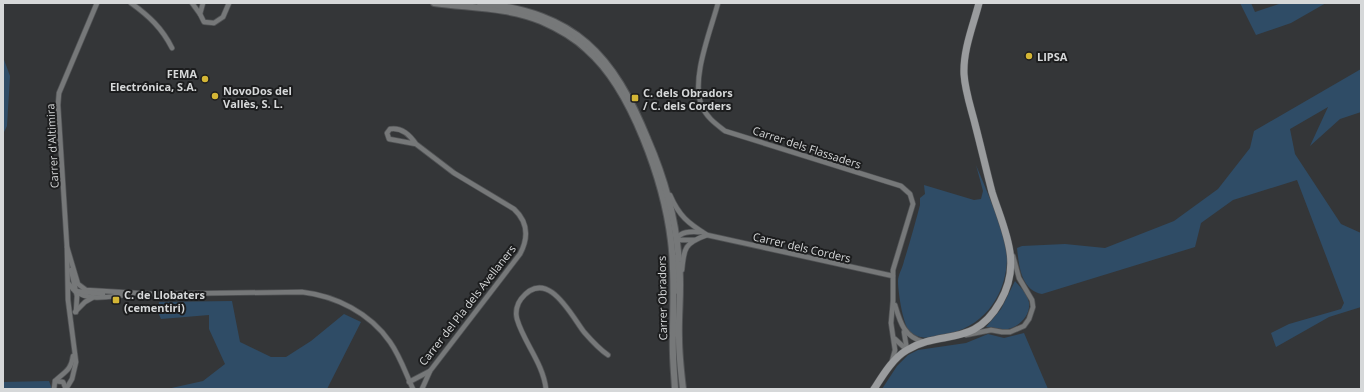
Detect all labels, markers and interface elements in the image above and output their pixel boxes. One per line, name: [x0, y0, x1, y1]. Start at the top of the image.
place label: LIPSA: [1037, 49, 1068, 64]
marker: LIPSA: [1024, 51, 1034, 61]
place label: FEMA Electrónica, S.A.: [110, 66, 197, 94]
marker: FEMA Electrónica, S.A.: [200, 74, 210, 84]
place label: NovoDos del Vallès, S. L.: [223, 83, 292, 111]
place label: C. dels Obradors / C. dels Corders: [643, 85, 733, 113]
marker: NovoDos del Vallès, S. L.: [210, 91, 220, 101]
marker: C. dels Obradors / C. dels Corders: [630, 93, 640, 103]
street label: Carrer d'Altimira: [42, 103, 62, 189]
street label: Carrer dels Flassaders: [751, 122, 863, 172]
street label: Carrer dels Corders: [752, 228, 852, 266]
street label: Carrer del Pla dels Avellaners: [415, 242, 519, 368]
street label: Carrer Obradors: [654, 256, 670, 340]
place label: C. de Llobaters (cementiri): [124, 287, 206, 315]
marker: C. de Llobaters (cementiri): [111, 295, 121, 305]

